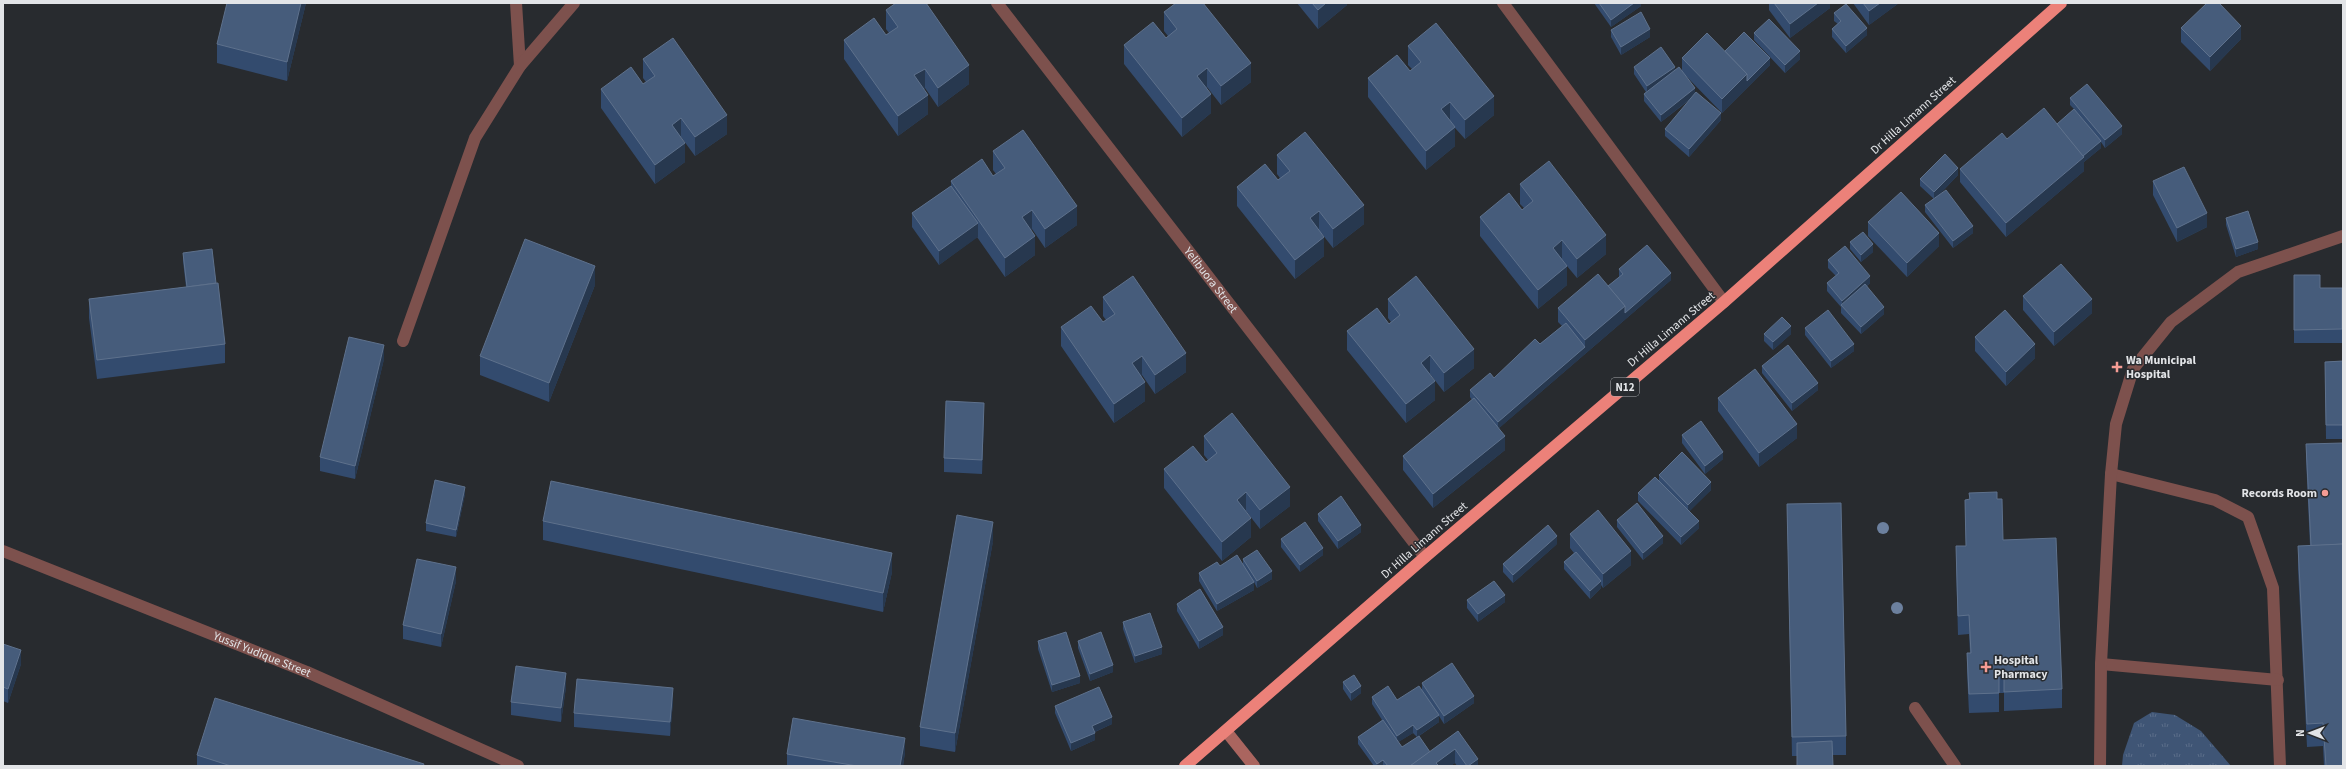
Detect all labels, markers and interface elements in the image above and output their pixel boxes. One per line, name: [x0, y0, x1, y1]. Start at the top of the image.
street label: Dr Hilla Limann Street: [1867, 72, 1960, 158]
street label: Yelibuora Street: [1179, 243, 1242, 317]
street label: Dr Hilla Limann Street: [1624, 288, 1719, 371]
place label: Wa Municipal Hospital: [2126, 352, 2196, 383]
marker: Wa Municipal Hospital: [2111, 361, 2123, 373]
road number: N12: [1611, 378, 1639, 396]
place label: Records Room: [2242, 485, 2317, 502]
marker: Records Room: [2320, 488, 2330, 498]
street label: Dr Hilla Limann Street: [1377, 498, 1471, 583]
street label: Yussif Yudique Street: [210, 627, 314, 682]
place label: Hospital Pharmacy: [1994, 652, 2048, 683]
marker: Hospital Pharmacy: [1981, 662, 1991, 672]
north arrow: [2290, 713, 2330, 753]
text: N: [2293, 729, 2308, 737]

